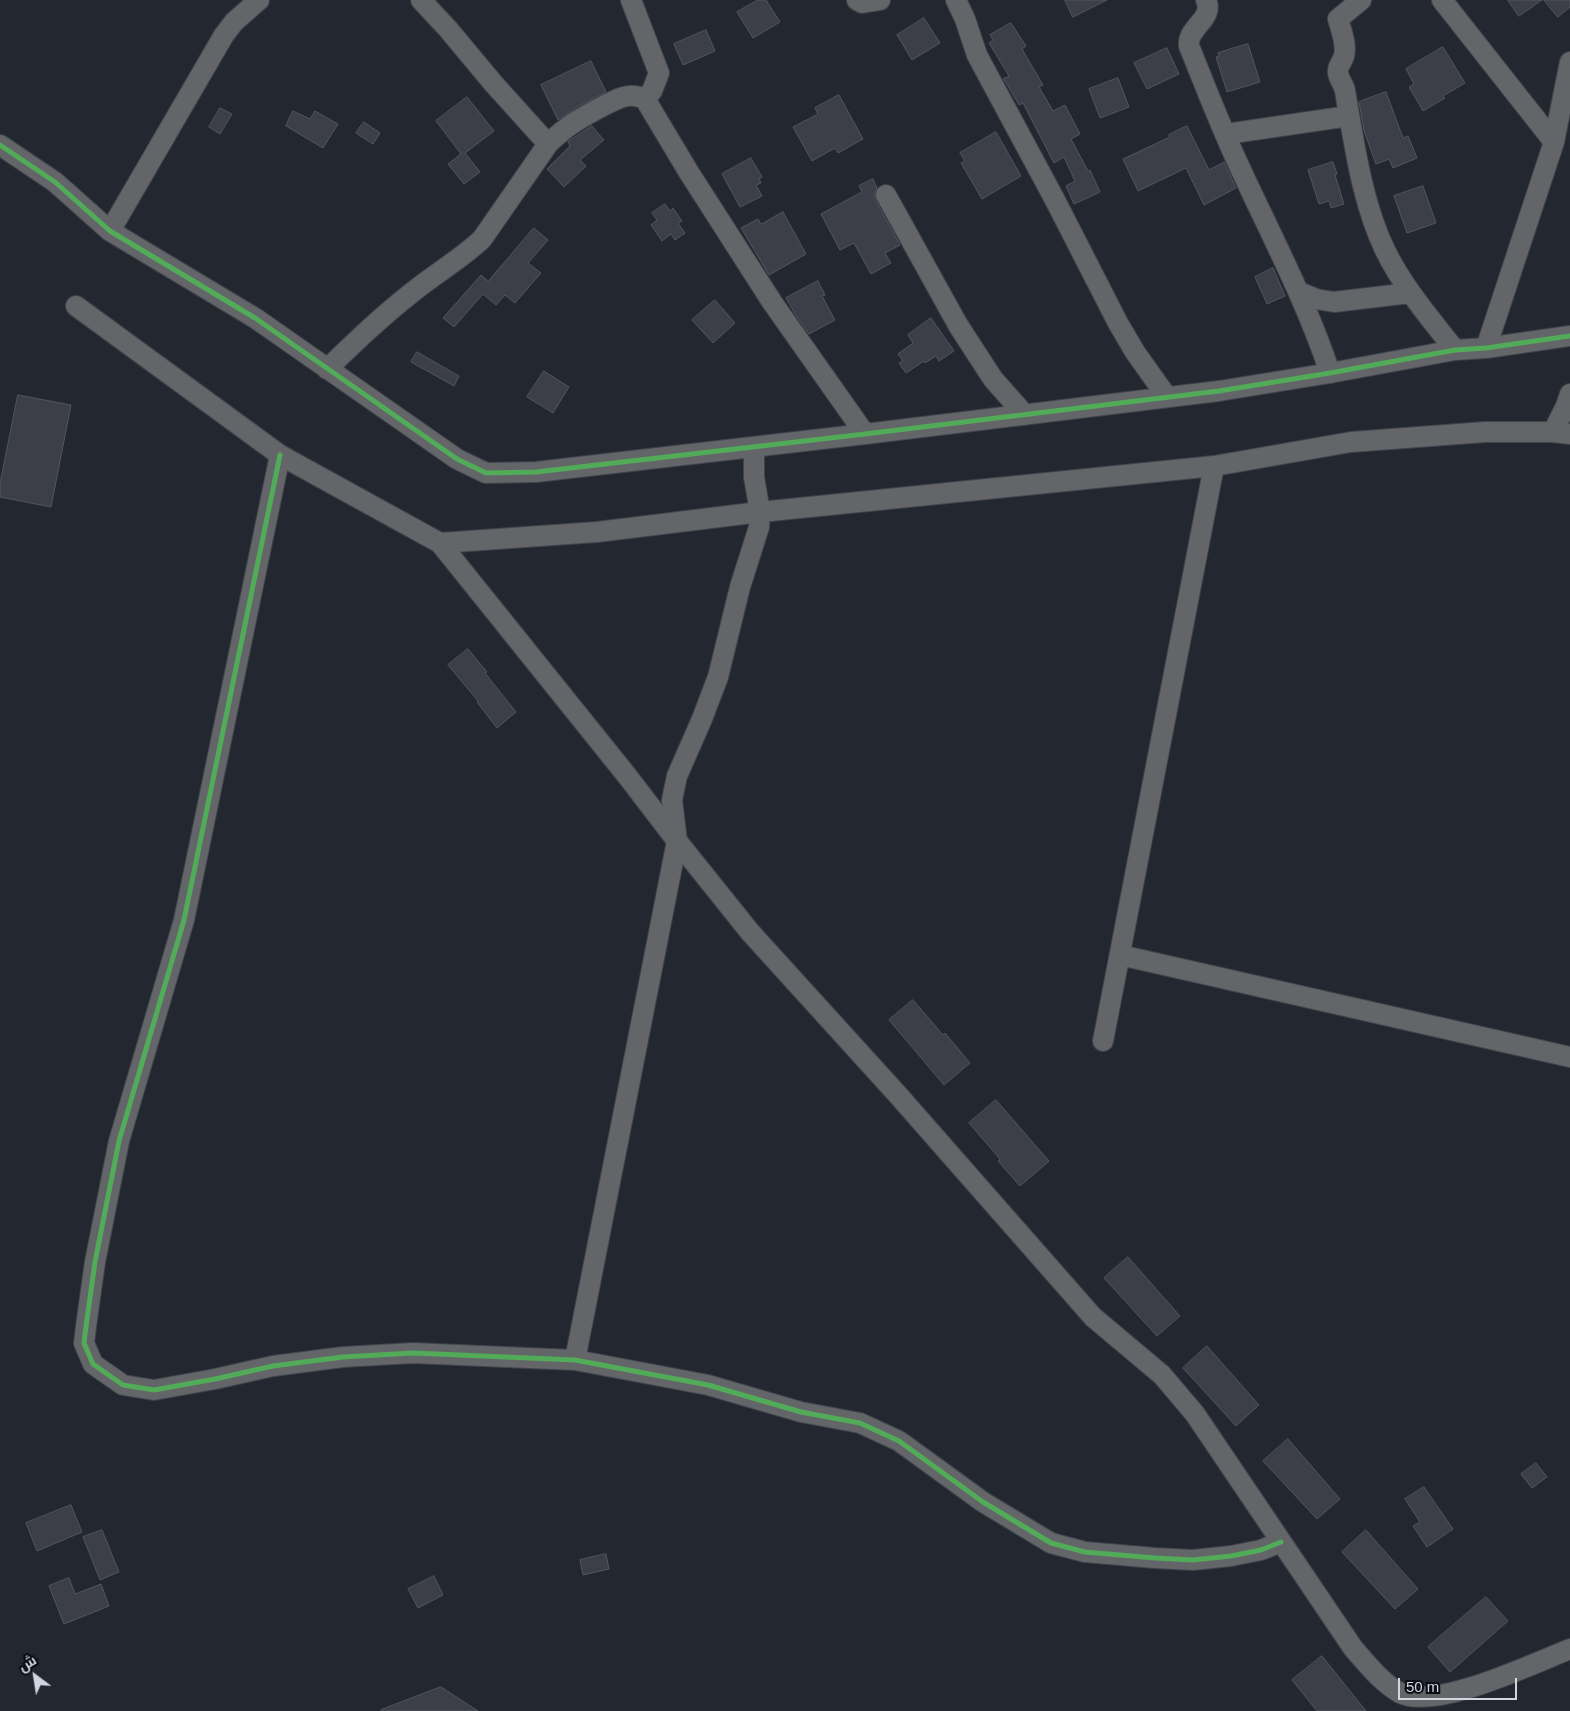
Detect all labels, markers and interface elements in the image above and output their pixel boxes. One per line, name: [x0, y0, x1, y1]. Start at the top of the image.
north arrow: [10, 1651, 60, 1701]
text: ش: [15, 1652, 39, 1675]
scale bar: [1400, 1668, 1519, 1700]
text: 50 m: [1406, 1678, 1439, 1695]

